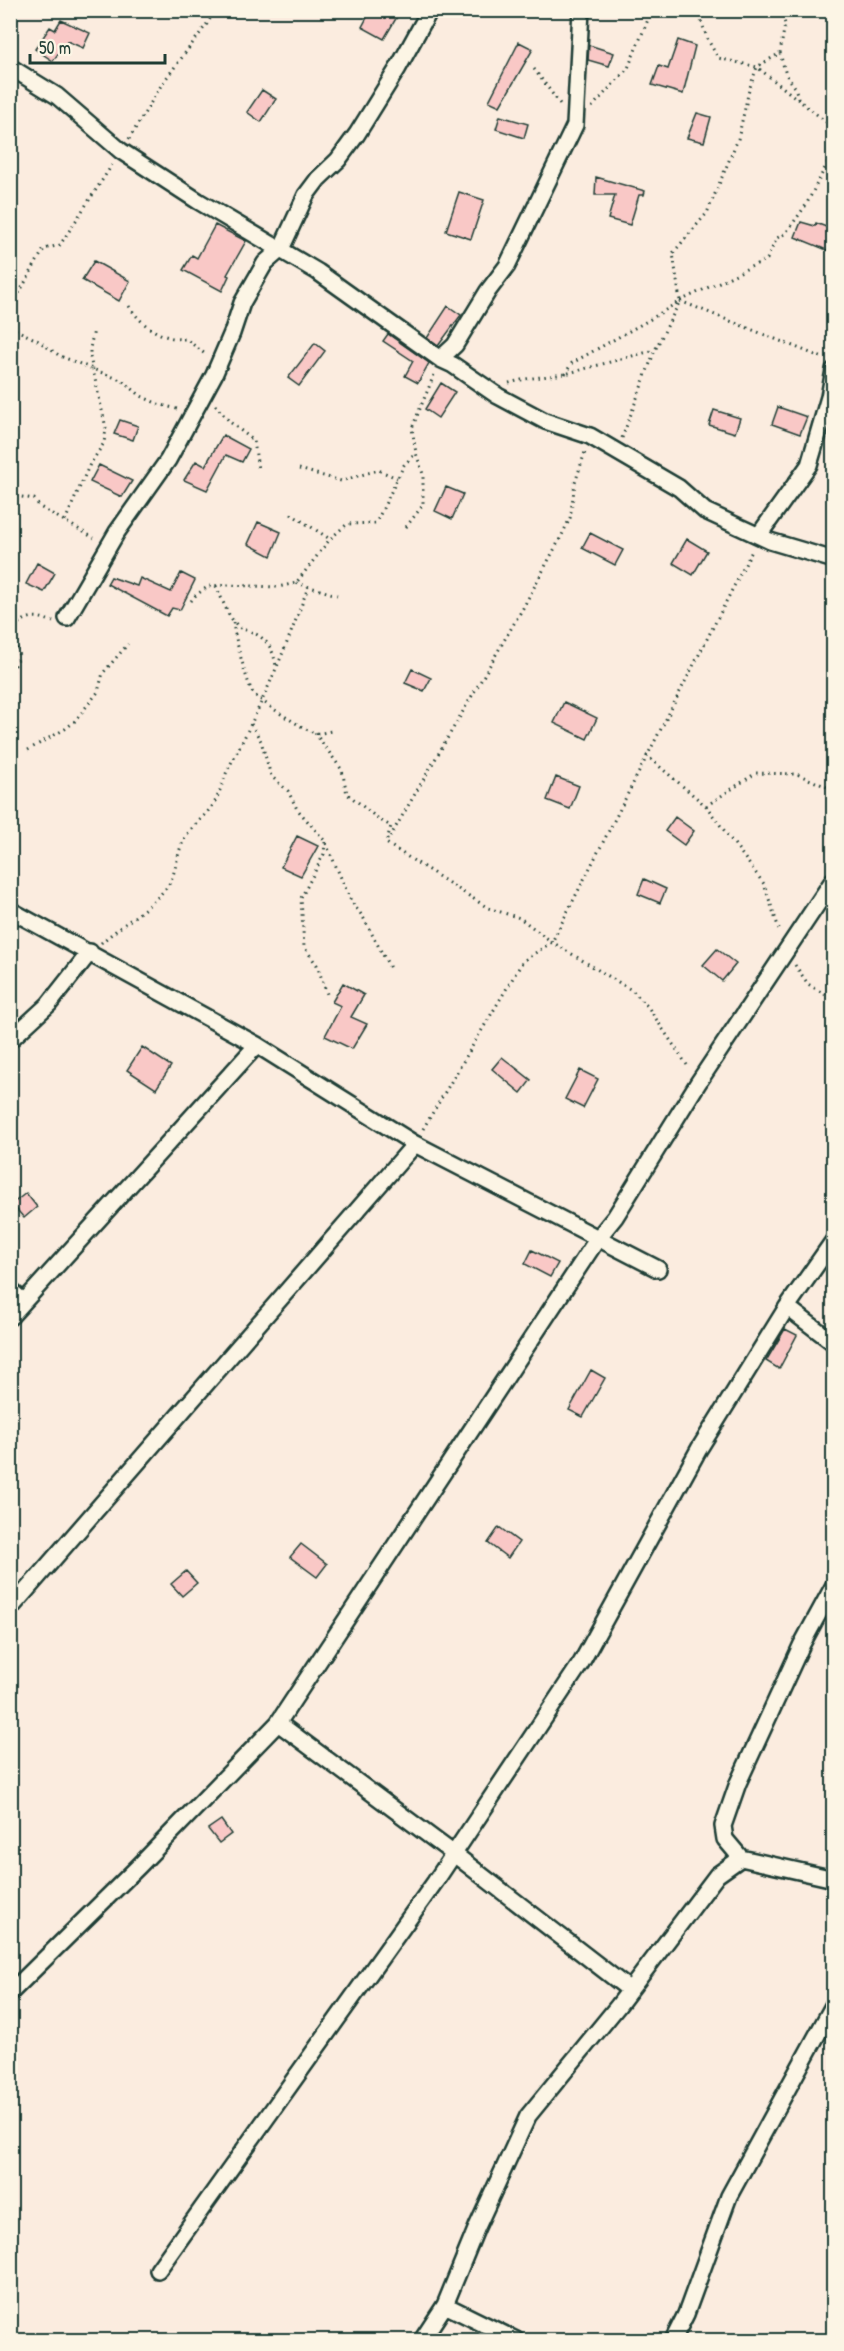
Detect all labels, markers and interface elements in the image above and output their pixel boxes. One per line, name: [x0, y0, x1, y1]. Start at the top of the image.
scale bar: [30, 27, 165, 65]
text: 50 m: [39, 35, 71, 60]

